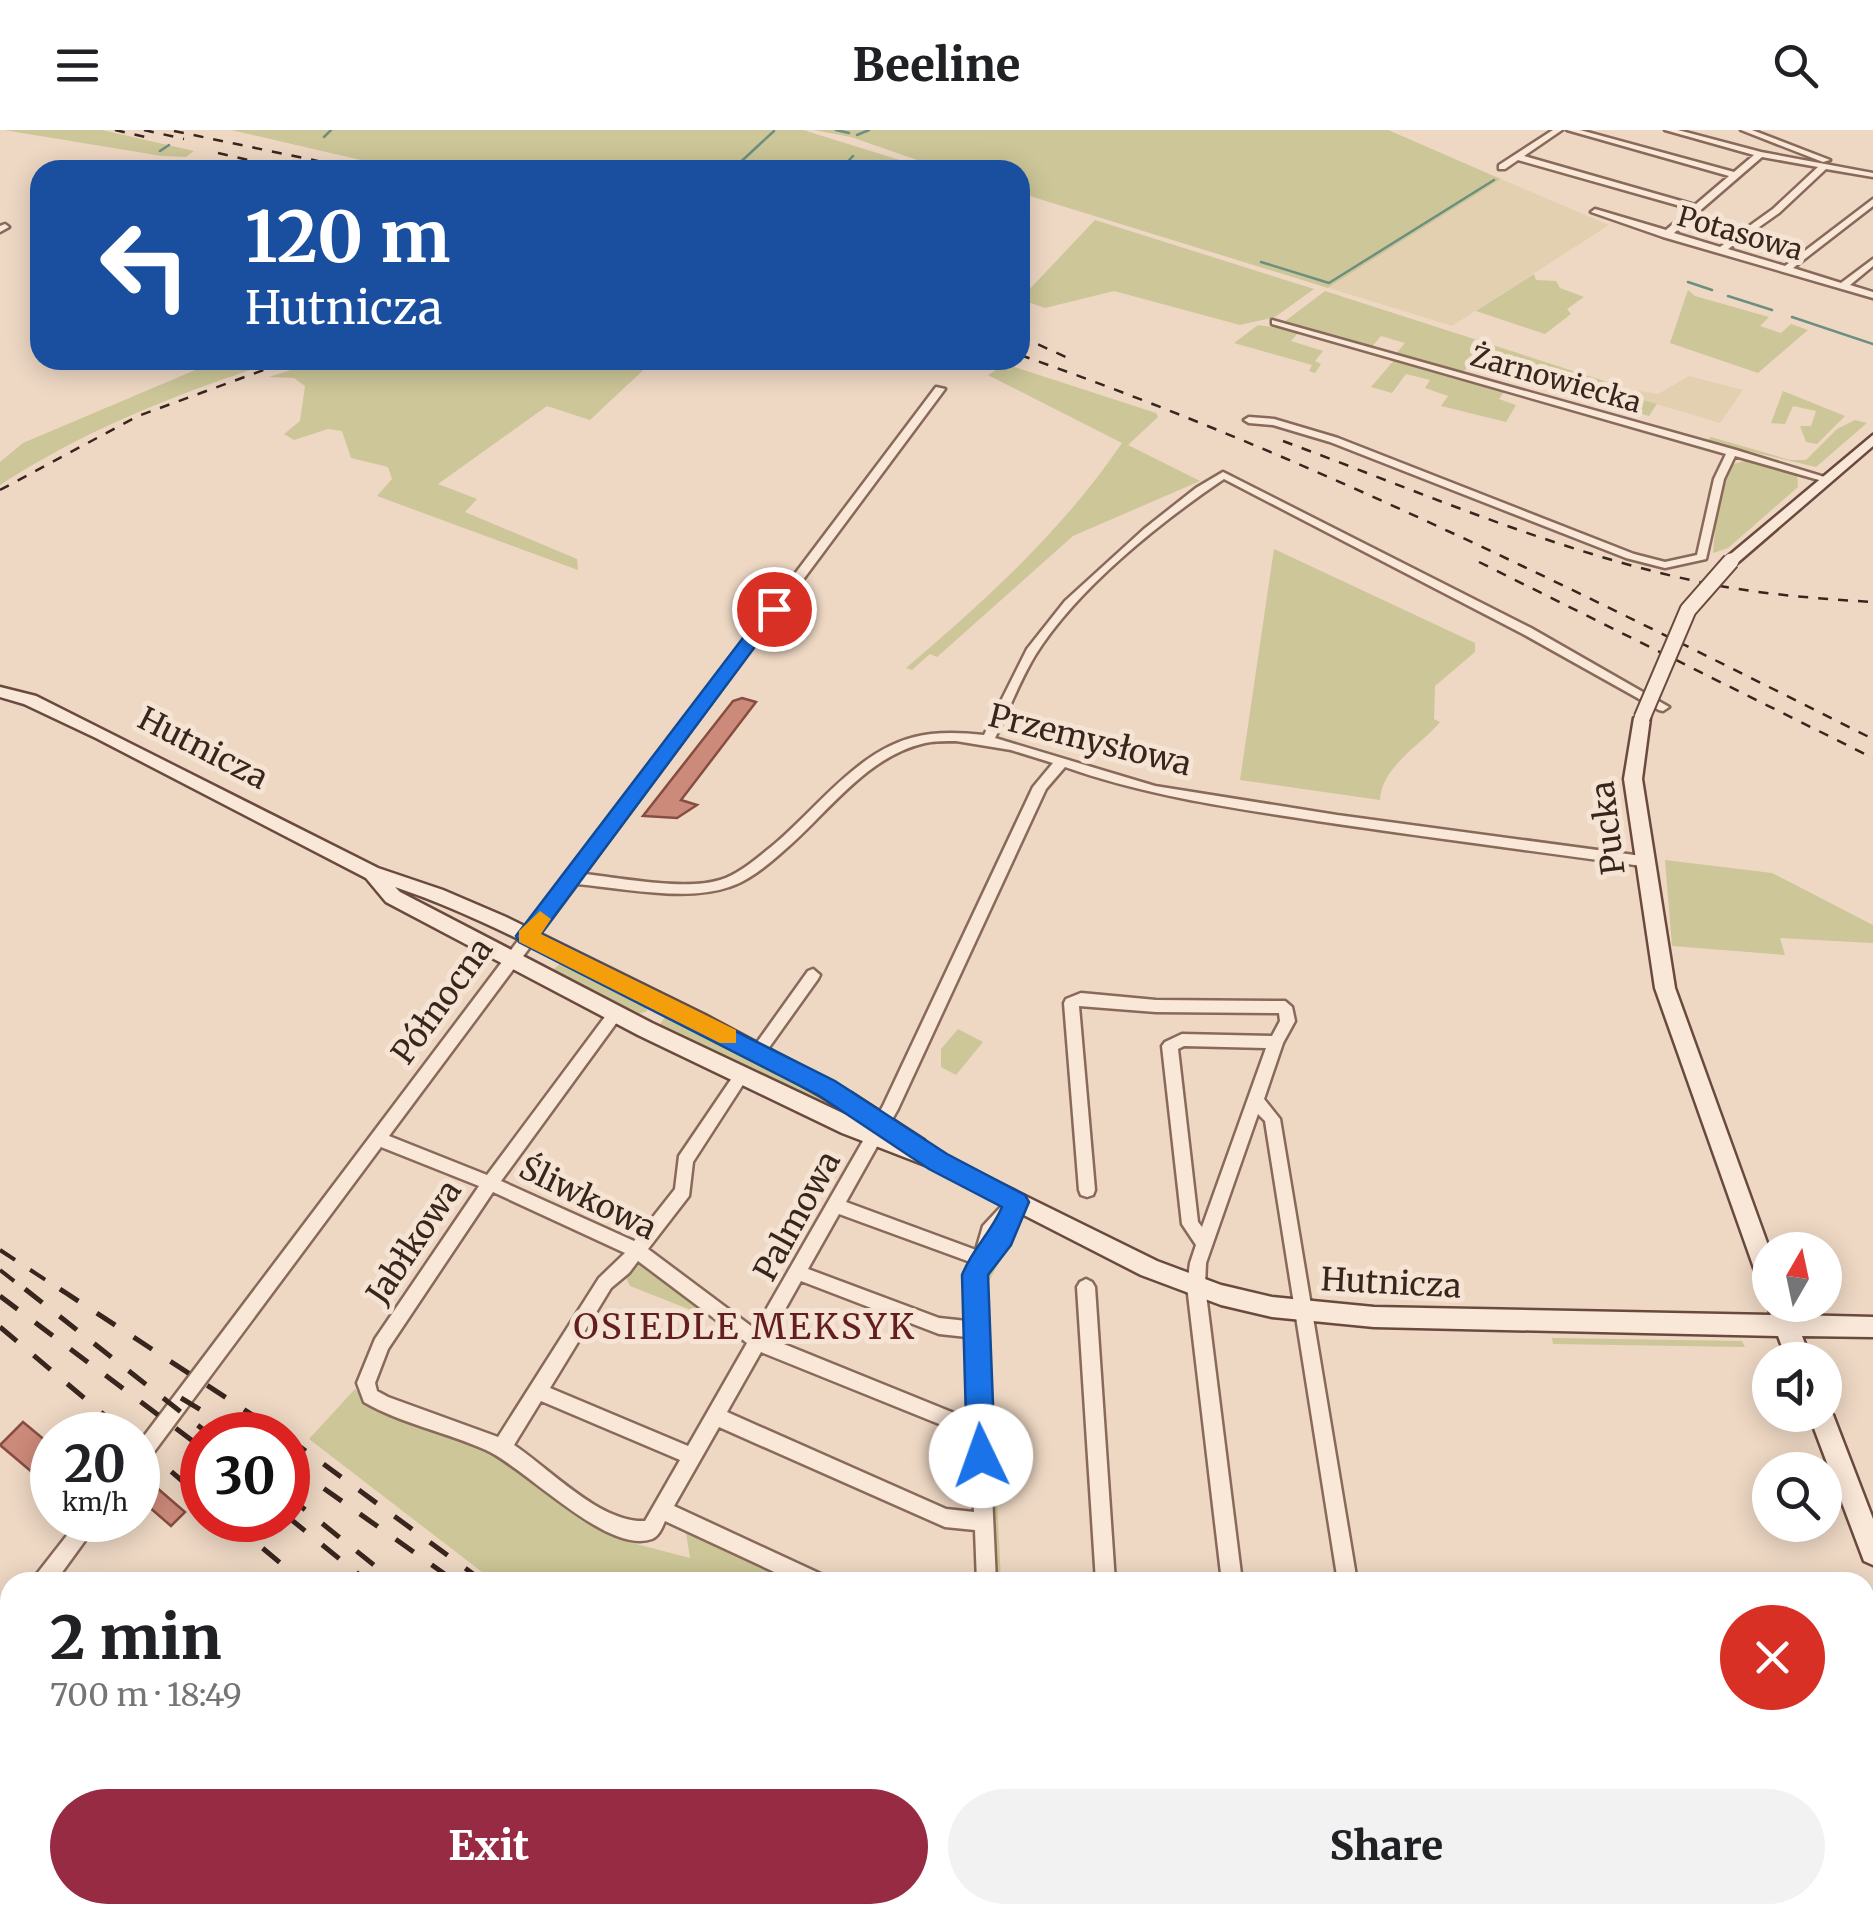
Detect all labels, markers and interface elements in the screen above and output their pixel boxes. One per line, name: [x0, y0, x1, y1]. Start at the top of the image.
text: Beeline: [852, 37, 1021, 93]
icon: menu: [50, 38, 105, 93]
icon: search: [1768, 38, 1823, 93]
text: 120 m: [245, 193, 450, 281]
street label: Potasowa: [1673, 198, 1807, 268]
icon: left: [80, 200, 210, 330]
text: Hutnicza: [245, 280, 442, 336]
street label: Żarnowiecka: [1467, 337, 1645, 421]
pin: [732, 567, 817, 652]
icon: arrive: [747, 582, 802, 637]
street label: Przemysłowa: [984, 695, 1196, 785]
street label: Hutnicza: [131, 698, 275, 798]
street label: Pucka: [1582, 779, 1634, 877]
street label: Północna: [383, 930, 501, 1072]
street label: Palmowa: [745, 1144, 849, 1288]
street label: Śliwkowa: [513, 1148, 663, 1248]
street label: Jabłkowa: [358, 1173, 470, 1312]
north arrow: [1752, 1232, 1842, 1322]
map controls: [1752, 1232, 1842, 1542]
street label: Hutnicza: [1320, 1259, 1462, 1307]
district label: OSIEDLE MEKSYK: [573, 1305, 917, 1349]
button: sound: [1752, 1342, 1842, 1432]
position arrow: [929, 1404, 1033, 1508]
speed limit sign: 30: [180, 1412, 310, 1542]
text: 20: [64, 1433, 126, 1496]
button: search: [1752, 1452, 1842, 1542]
text: km/h: [62, 1486, 128, 1518]
text: 2 min: [50, 1600, 222, 1675]
button: close: [1720, 1605, 1825, 1710]
text: 700 m · 18:49: [50, 1675, 242, 1715]
button: Exit: [50, 1789, 928, 1904]
button: Share: [948, 1789, 1825, 1904]

